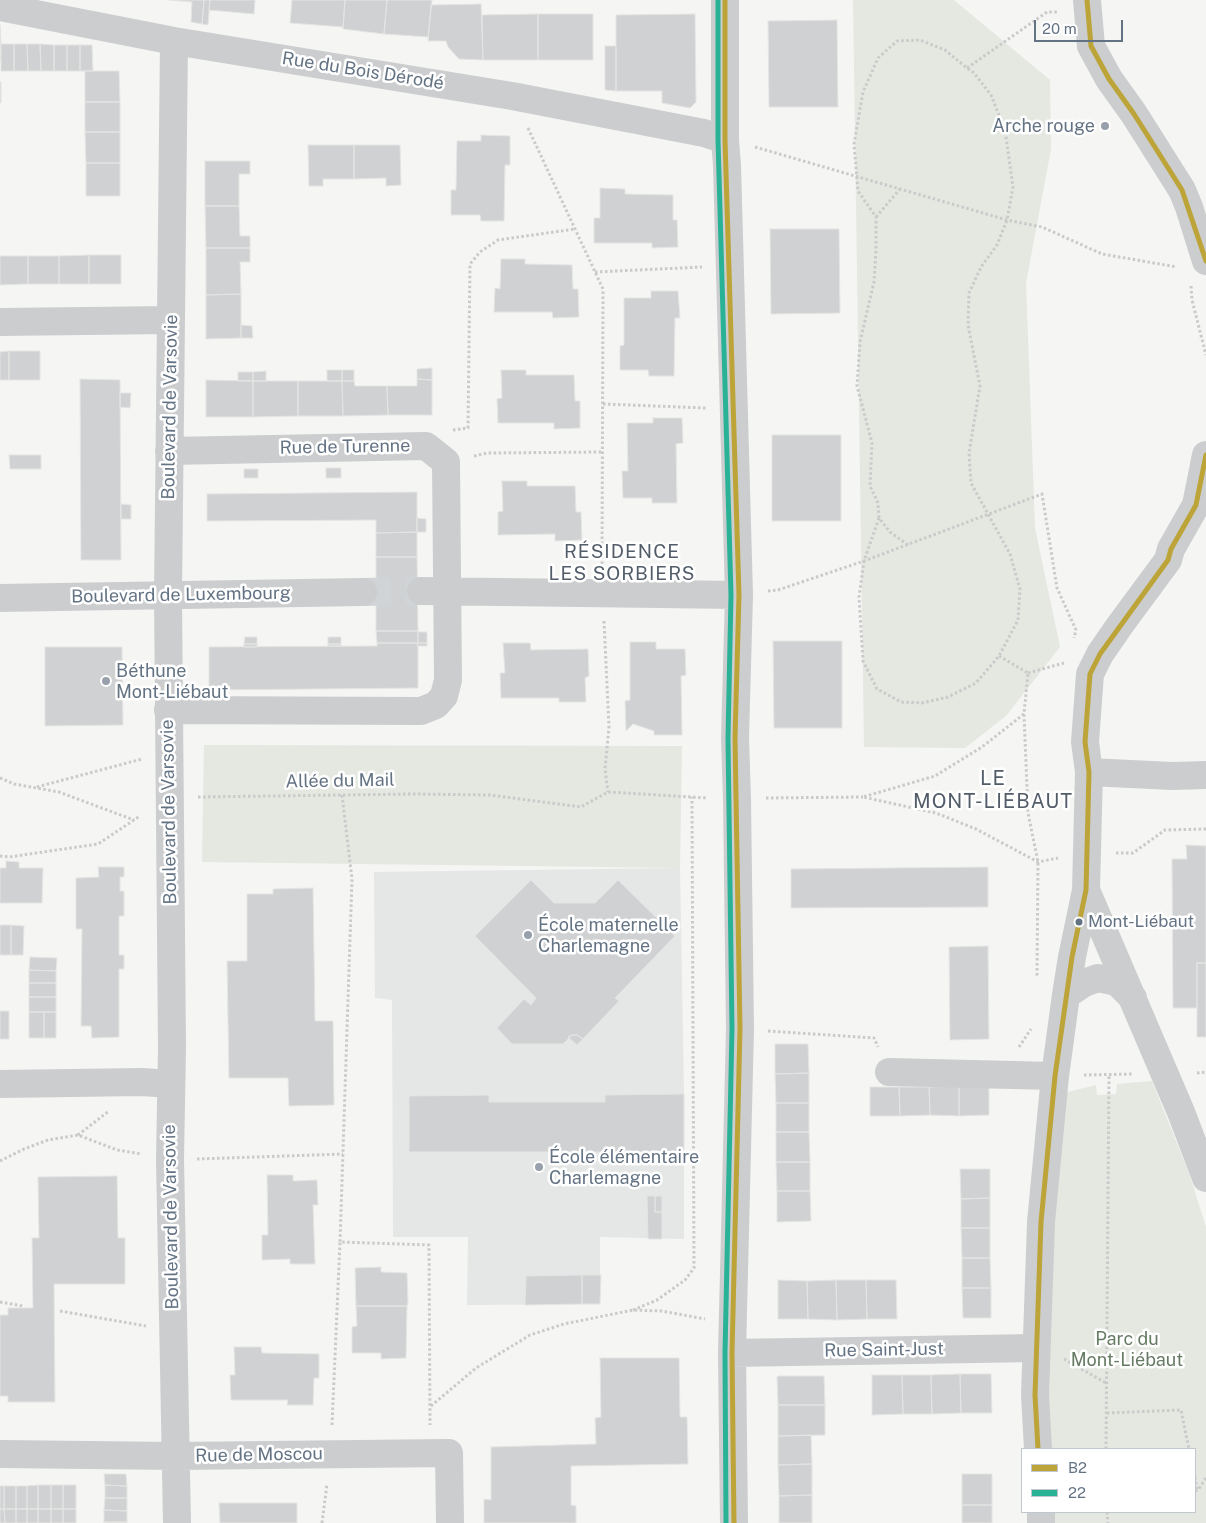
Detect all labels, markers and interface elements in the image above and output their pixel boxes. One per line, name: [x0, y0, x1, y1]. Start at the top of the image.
scale bar: [1036, 10, 1125, 42]
text: 20 m: [1042, 20, 1077, 37]
street label: Rue du Bois Dérodé: [281, 48, 445, 94]
place label: Arche rouge: [992, 115, 1095, 137]
marker: Arche rouge: [1099, 120, 1111, 132]
street label: Boulevard de Varsovie: [158, 314, 182, 500]
street label: Rue de Turenne: [279, 435, 411, 459]
district label: RÉSIDENCE LES SORBIERS: [547, 541, 697, 585]
street label: Boulevard de Luxembourg: [71, 582, 291, 608]
place label: Béthune Mont-Liébaut: [116, 660, 228, 702]
marker: Béthune Mont-Liébaut: [100, 675, 112, 687]
street label: Boulevard de Varsovie: [157, 719, 181, 905]
district label: LE MONT-LIÉBAUT: [911, 767, 1075, 814]
street label: Allée du Mail: [285, 769, 395, 793]
place label: Mont-Liébaut: [1088, 912, 1194, 932]
place label: École maternelle Charlemagne: [538, 914, 679, 956]
marker: Mont-Liébaut: [1074, 917, 1084, 927]
marker: École maternelle Charlemagne: [522, 929, 534, 941]
street label: Boulevard de Varsovie: [159, 1124, 183, 1310]
place label: École élémentaire Charlemagne: [549, 1146, 699, 1188]
marker: École élémentaire Charlemagne: [533, 1161, 545, 1173]
park label: Parc du Mont-Liébaut: [1071, 1328, 1183, 1370]
street label: Rue Saint-Just: [824, 1338, 944, 1362]
street label: Rue de Moscou: [195, 1443, 323, 1467]
legend: [1021, 1448, 1196, 1513]
text: B2: [1068, 1459, 1087, 1476]
text: 22: [1068, 1484, 1086, 1501]

